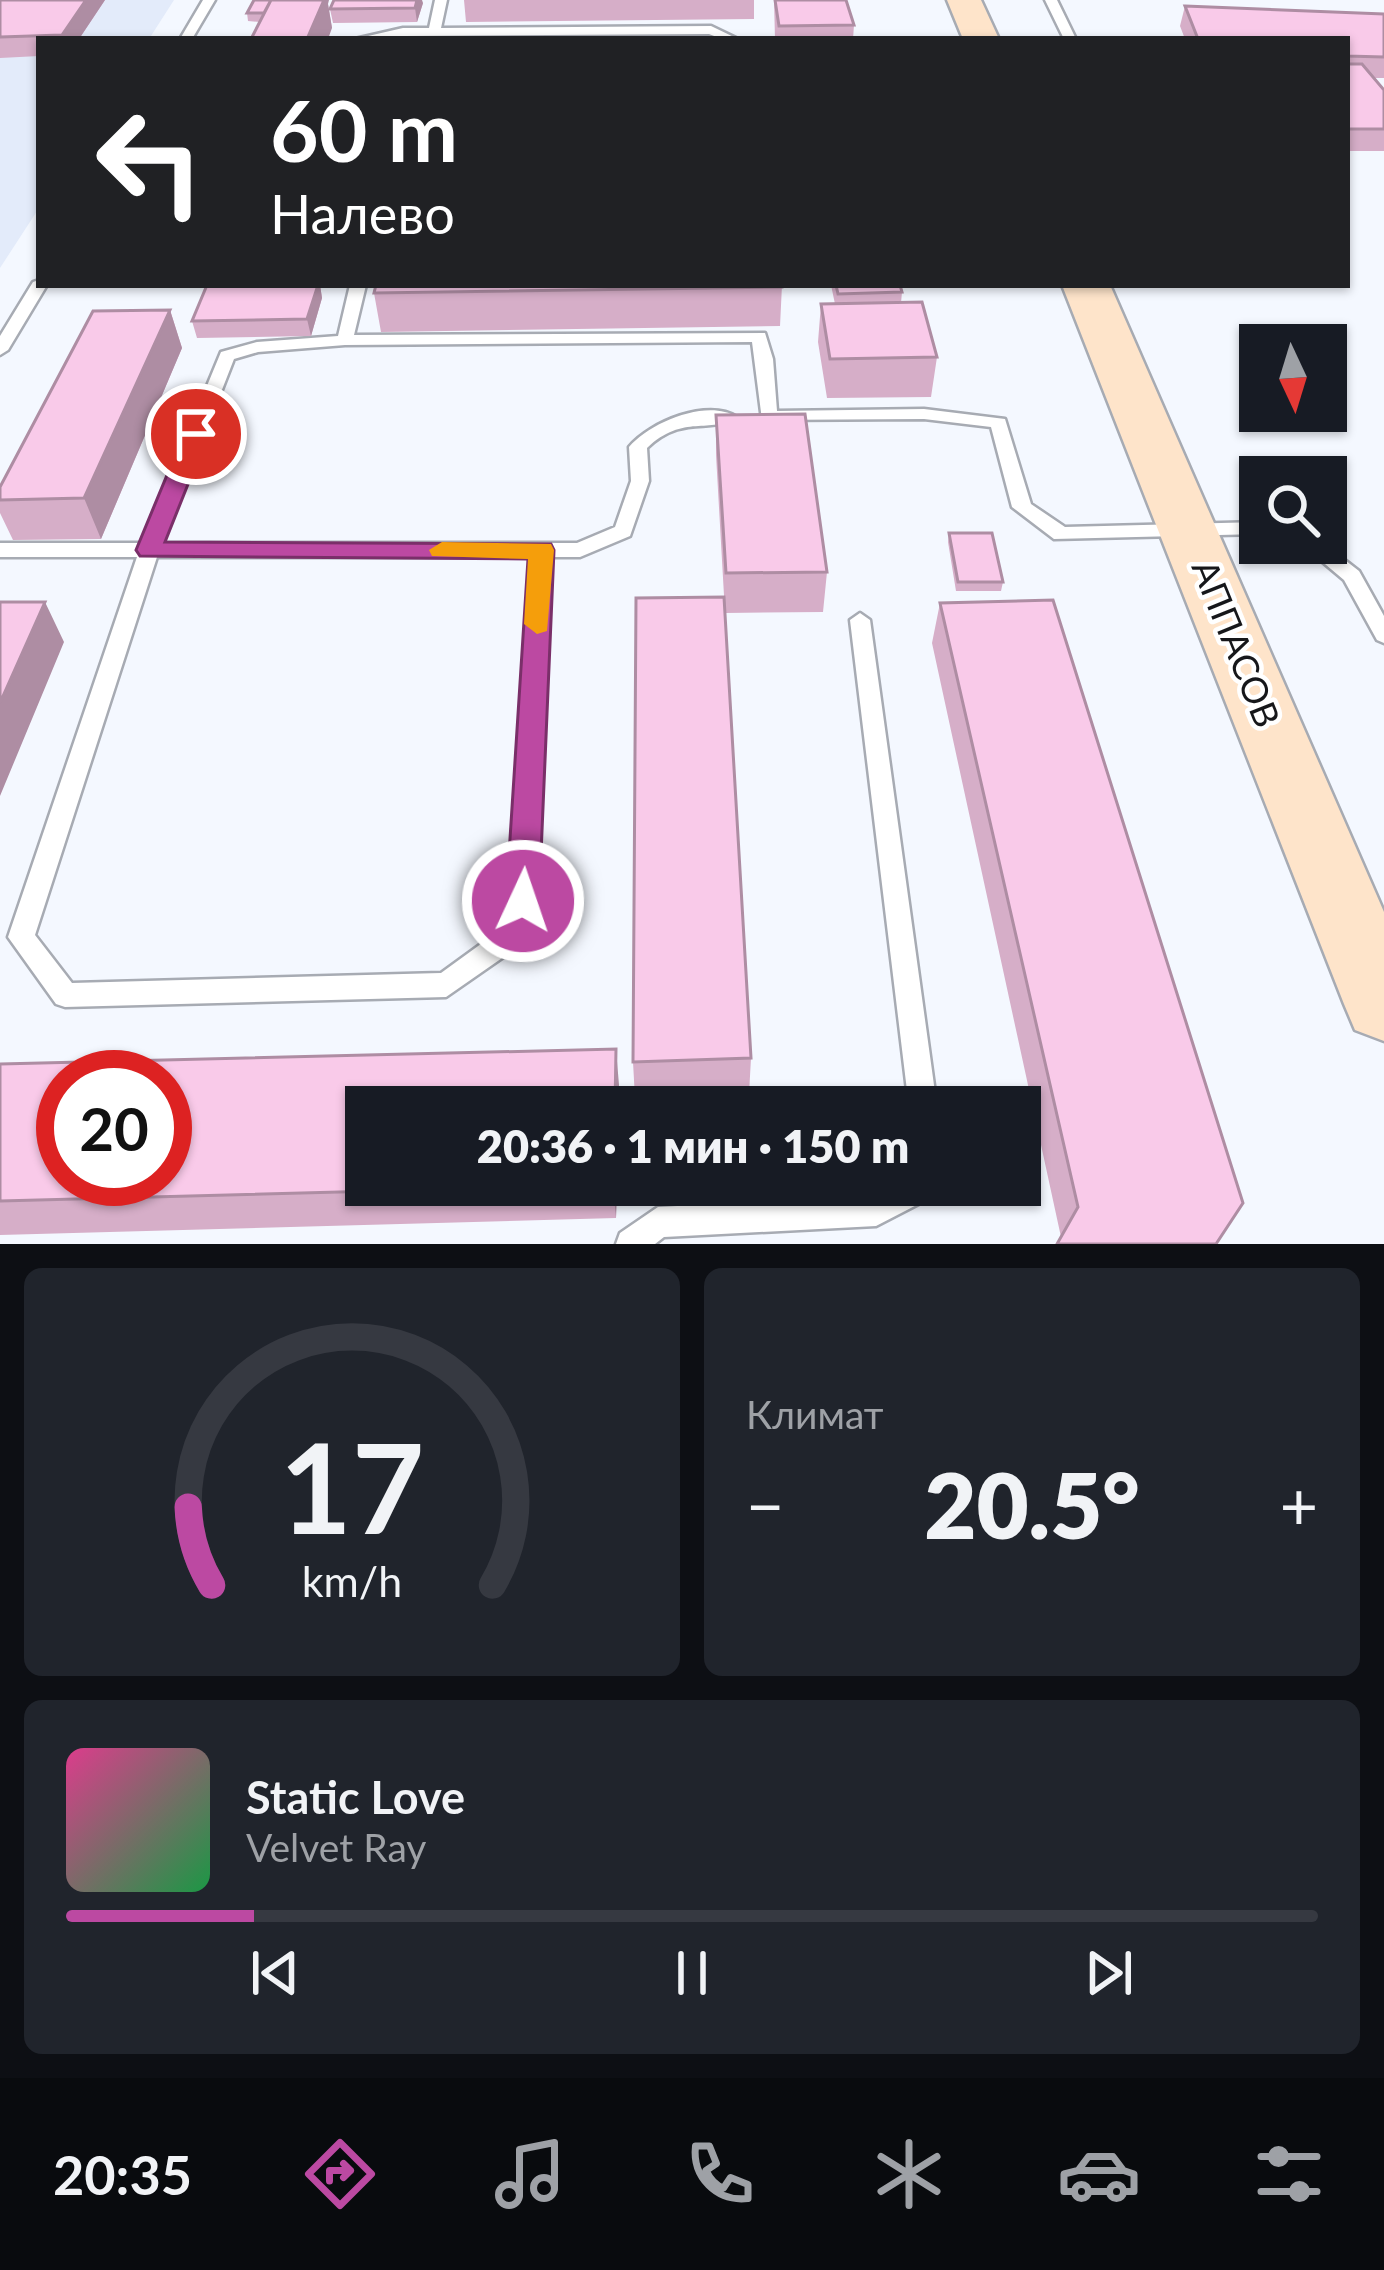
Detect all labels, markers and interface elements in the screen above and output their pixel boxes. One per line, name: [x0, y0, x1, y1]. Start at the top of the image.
text: 60 m: [270, 79, 458, 180]
icon: left: [72, 84, 228, 240]
text: Налево: [270, 181, 455, 246]
north arrow: [1239, 324, 1347, 432]
map controls: [1239, 324, 1347, 564]
pin: [145, 383, 247, 485]
icon: arrive: [163, 401, 229, 467]
button: search: [1239, 456, 1347, 564]
street label: АППАСОВ: [1184, 553, 1290, 733]
position arrow: [460, 838, 586, 964]
speed limit sign: 20: [36, 1050, 192, 1206]
text: 20:36 · 1 мин · 150 m: [477, 1119, 909, 1173]
text: Климат: [746, 1391, 884, 1437]
text: 17: [280, 1411, 424, 1561]
text: 20.5°: [924, 1450, 1140, 1558]
text: −: [746, 1465, 784, 1544]
text: +: [1280, 1465, 1318, 1544]
text: km/h: [302, 1555, 402, 1606]
text: Static Love: [246, 1770, 465, 1824]
text: Velvet Ray: [246, 1824, 426, 1870]
icon: previous: [242, 1940, 308, 2006]
icon: pause: [659, 1940, 725, 2006]
icon: next: [1076, 1940, 1142, 2006]
icon: directions: [298, 2132, 382, 2216]
icon: music: [488, 2132, 572, 2216]
icon: phone: [678, 2132, 762, 2216]
icon: climate: [867, 2132, 951, 2216]
icon: car: [1057, 2132, 1141, 2216]
icon: filters: [1247, 2132, 1331, 2216]
text: 20:35: [53, 2142, 192, 2207]

